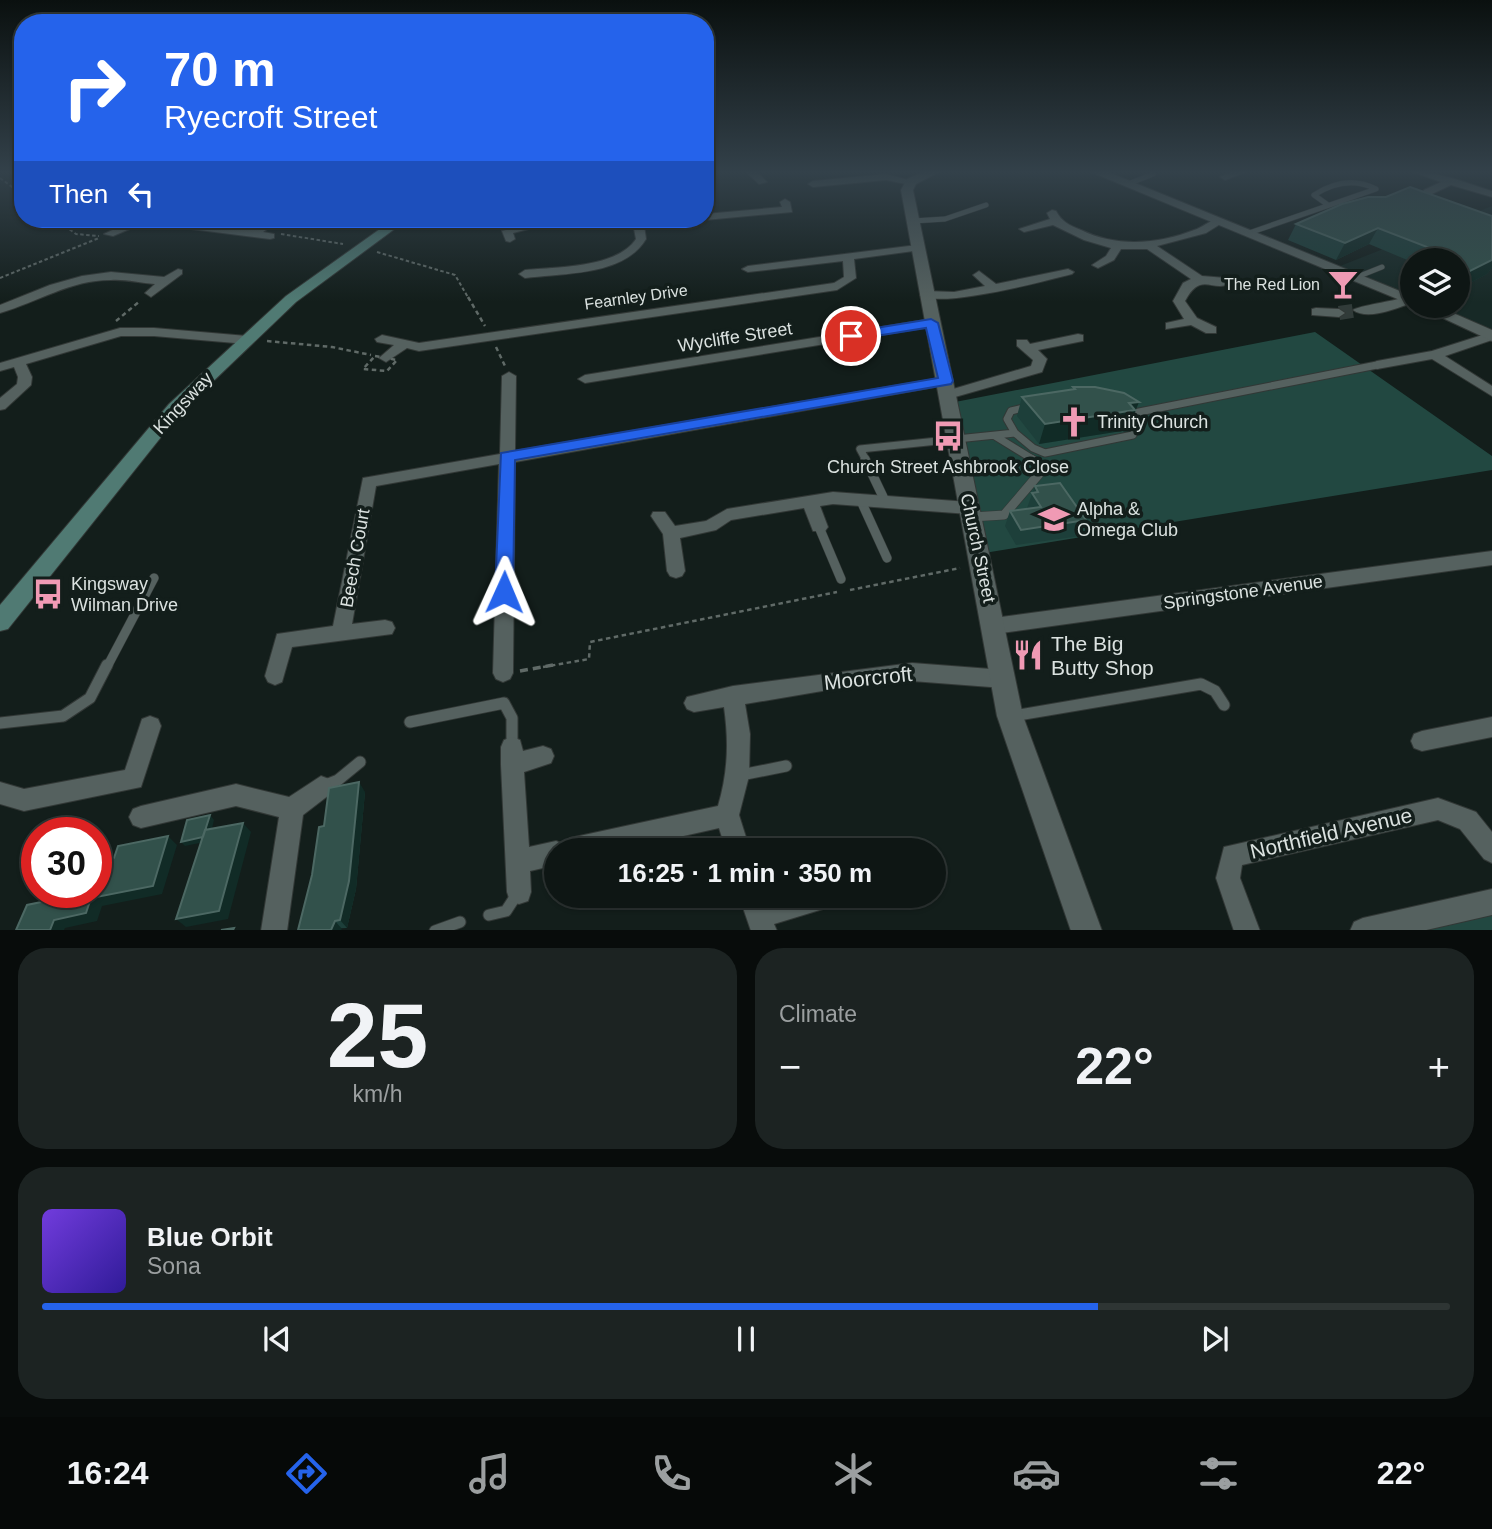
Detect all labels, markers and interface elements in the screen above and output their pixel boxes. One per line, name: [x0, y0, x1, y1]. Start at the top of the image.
icon: right: [49, 42, 140, 133]
text: 70 m: [164, 42, 276, 96]
text: Ryecroft Street: [164, 99, 377, 135]
icon: left: [122, 175, 160, 213]
text: Then: [49, 179, 108, 209]
map controls: [1400, 248, 1470, 318]
button: layers: [1400, 248, 1470, 318]
bar icon: The Red Lion: [1326, 267, 1360, 301]
place label: The Red Lion: [1224, 276, 1320, 293]
street label: Fearnley Drive: [583, 281, 689, 313]
pin: [821, 306, 881, 366]
icon: arrive: [832, 317, 870, 355]
street label: Wycliffe Street: [676, 318, 794, 356]
street label: Kingsway: [149, 368, 217, 438]
church icon: Trinity Church: [1057, 405, 1091, 439]
place label: Trinity Church: [1097, 412, 1208, 432]
bus stop icon: Church Street Ashbrook Close: [931, 419, 965, 453]
place label: Church Street Ashbrook Close: [827, 457, 1069, 477]
street label: Church Street: [957, 492, 999, 604]
place label: Alpha & Omega Club: [1077, 499, 1178, 540]
school or university icon: Alpha & Omega Club: [1037, 502, 1071, 536]
street label: Beech Court: [336, 507, 374, 609]
position arrow: [467, 555, 541, 629]
street label: Springstone Avenue: [1162, 571, 1324, 613]
place label: Kingsway Wilman Drive: [71, 574, 178, 615]
bus stop icon: Kingsway Wilman Drive: [31, 577, 65, 611]
place label: The Big Butty Shop: [1051, 632, 1154, 679]
restaurant icon: The Big Butty Shop: [1011, 638, 1045, 672]
street label: Moorcroft: [823, 662, 913, 694]
street label: Northfield Avenue: [1248, 803, 1414, 863]
speed limit sign: 30: [21, 817, 112, 908]
text: 16:25 · 1 min · 350 m: [618, 858, 872, 888]
text: 25: [327, 985, 428, 1086]
text: Climate: [779, 1001, 857, 1027]
text: 22°: [1075, 1037, 1154, 1095]
text: −: [779, 1046, 801, 1088]
text: +: [1428, 1046, 1450, 1088]
text: km/h: [353, 1081, 402, 1107]
text: Blue Orbit: [147, 1222, 273, 1252]
text: Sona: [147, 1253, 201, 1279]
icon: previous: [258, 1320, 296, 1358]
icon: pause: [727, 1320, 765, 1358]
icon: next: [1196, 1320, 1234, 1358]
icon: directions: [282, 1449, 331, 1498]
icon: music: [465, 1449, 514, 1498]
icon: phone: [647, 1449, 696, 1498]
icon: climate: [829, 1449, 878, 1498]
icon: car: [1012, 1449, 1061, 1498]
icon: filters: [1194, 1449, 1243, 1498]
text: 16:24: [67, 1455, 149, 1491]
text: 22°: [1377, 1455, 1425, 1491]

